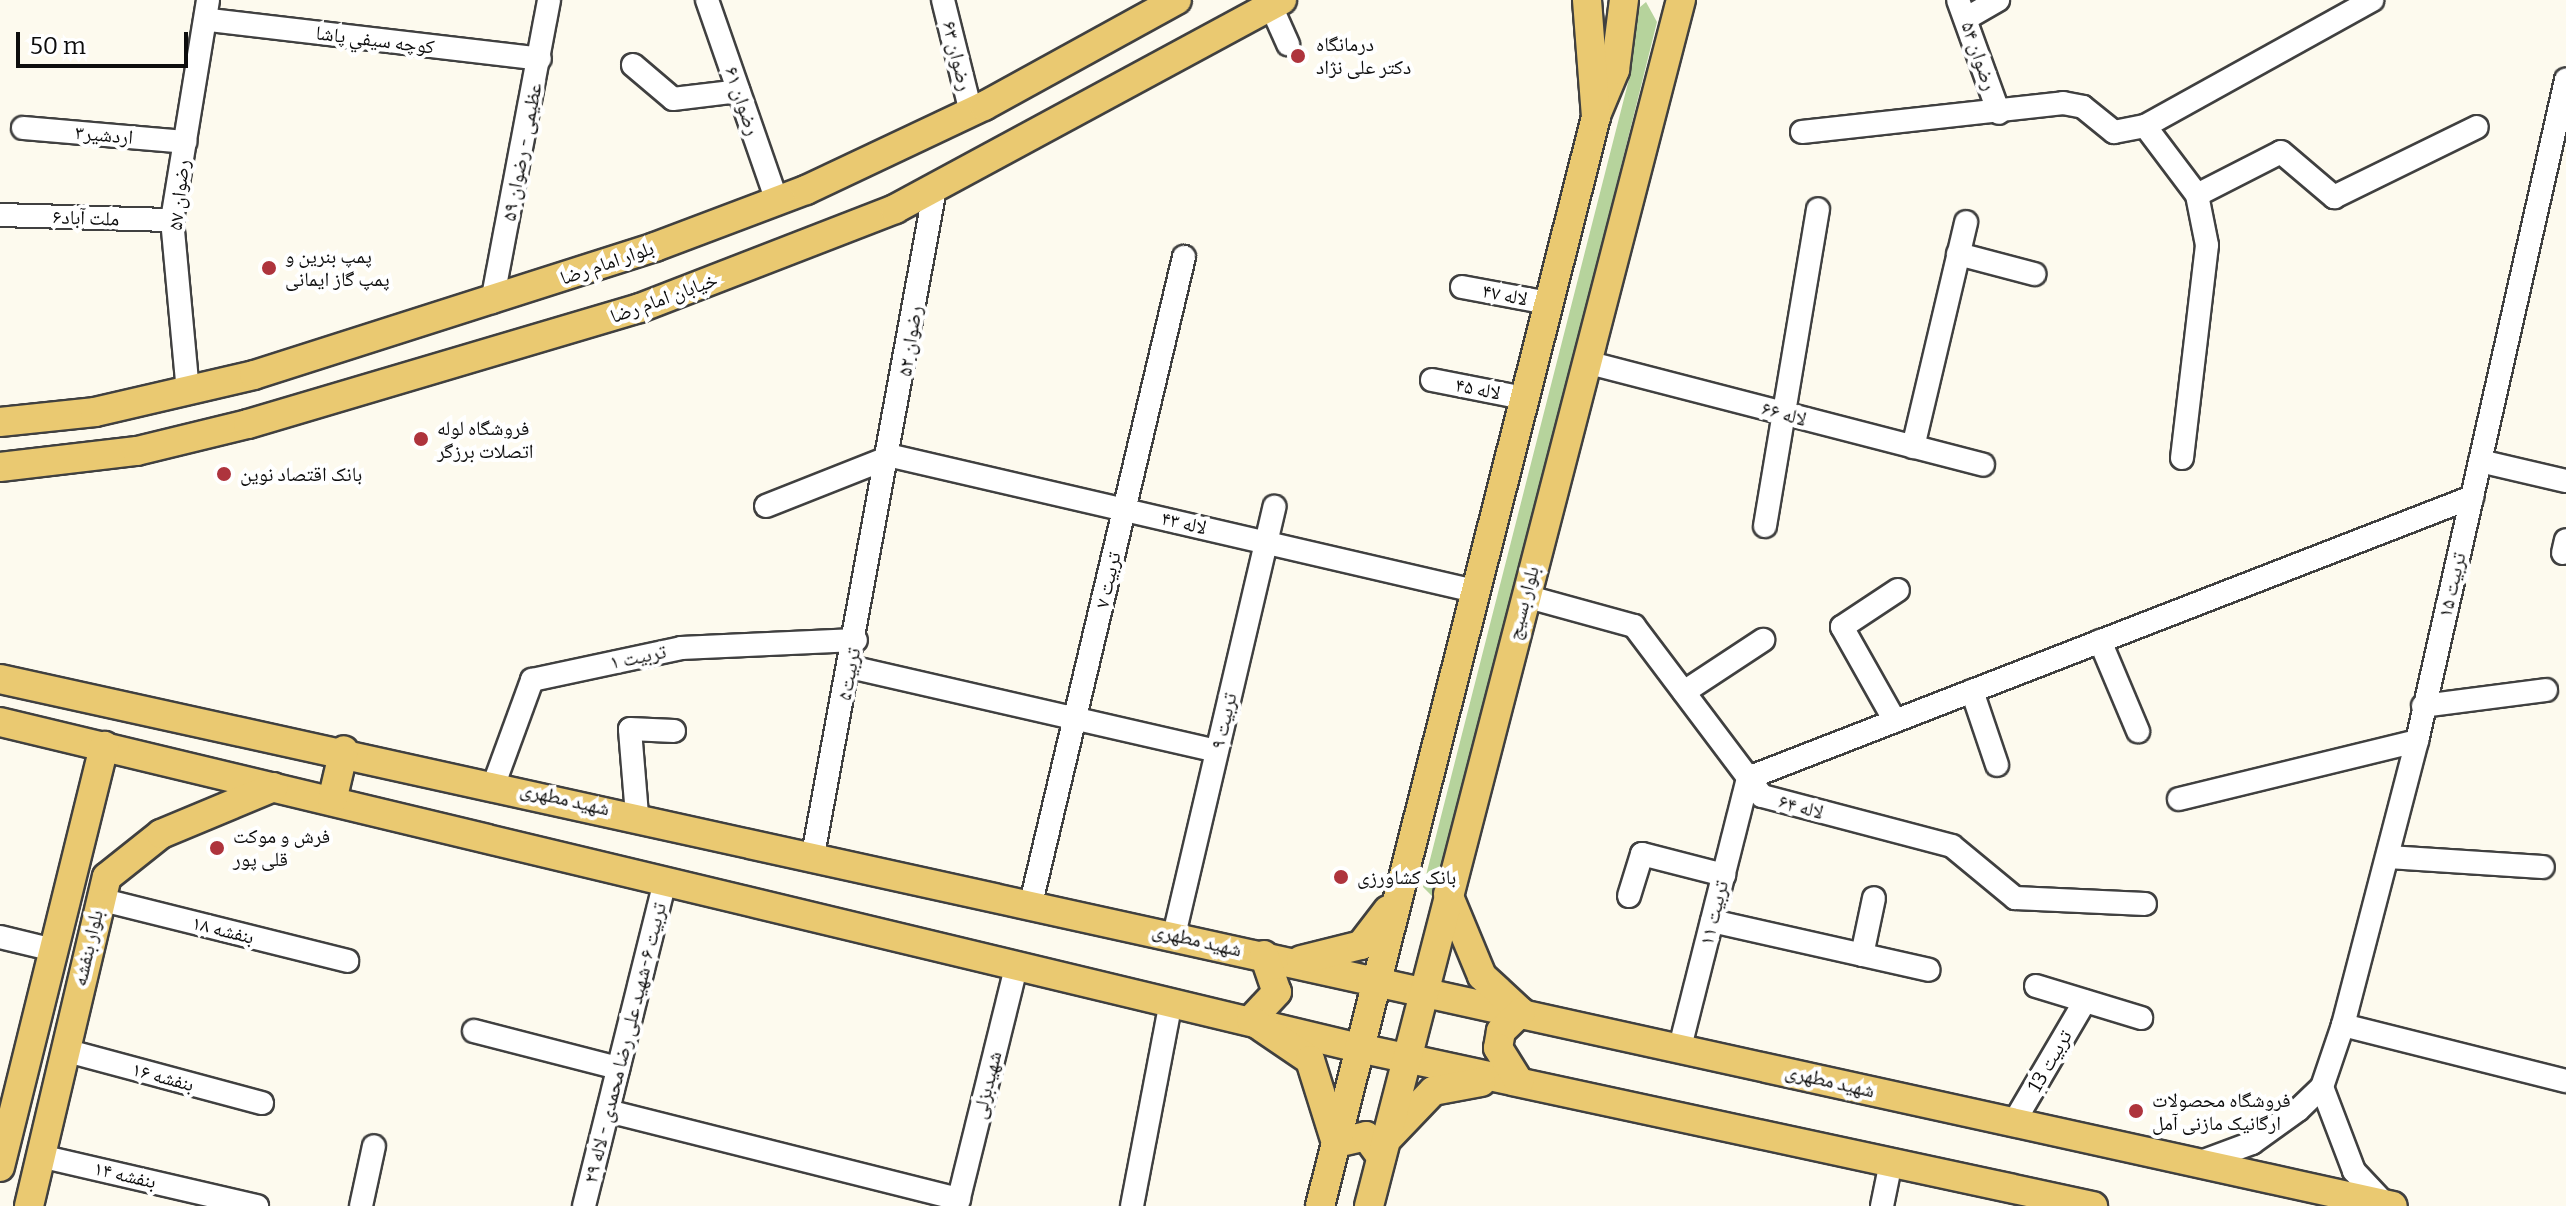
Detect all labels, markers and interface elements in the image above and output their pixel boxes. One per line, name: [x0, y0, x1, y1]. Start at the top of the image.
scale bar: [20, 16, 192, 66]
street label: رضوان ۵۴: [1956, 18, 2002, 94]
street label: رضوان ۶۳: [937, 19, 977, 93]
street label: كوچه سيفي پاشا: [314, 21, 436, 59]
text: 50 m: [30, 32, 86, 60]
place label: درمانگاه دکتر علی نژاد: [1316, 32, 1411, 79]
marker: درمانگاه دکتر علی نژاد: [1287, 45, 1309, 67]
street label: رضوان ۶۱: [719, 63, 765, 139]
street label: عظیمی - رضوان ۵۹: [497, 81, 547, 223]
street label: اردشیر۳: [74, 121, 134, 149]
street label: رضوان ۵۷: [163, 158, 195, 232]
street label: ملت آباد۶: [52, 205, 120, 231]
street label: بلوار امام رضا: [557, 236, 657, 290]
place label: پمپ بنرین و پمپ گاز ایمانی: [285, 244, 390, 291]
marker: پمپ بنرین و پمپ گاز ایمانی: [260, 259, 278, 277]
street label: خیابان امام رضا: [607, 267, 721, 329]
street label: لاله ۴۷: [1480, 279, 1530, 311]
street label: رضوان ۵۲: [893, 304, 927, 378]
street label: لاله ۴۵: [1453, 373, 1503, 405]
street label: لاله ۶۶: [1759, 397, 1809, 431]
place label: فروشگاه لوله اتصلات برزگر: [437, 416, 533, 463]
marker: فروشگاه لوله اتصلات برزگر: [412, 430, 430, 448]
place label: بانک اقتصاد نوین: [240, 462, 362, 486]
marker: بانک اقتصاد نوین: [215, 465, 233, 483]
street label: لاله ۴۳: [1159, 506, 1209, 540]
street label: تربیت ۷: [1090, 550, 1126, 610]
street label: تربیت ۱۵: [2433, 550, 2471, 620]
street label: بلوار بسیج: [1502, 563, 1544, 643]
street label: تربیت ۱: [608, 639, 668, 675]
street label: تربیت۵: [832, 646, 866, 702]
street label: تربیت ۹: [1206, 691, 1242, 751]
street label: شهید مطهری: [518, 777, 612, 821]
street label: لاله ۶۴: [1776, 790, 1826, 824]
place label: فرش و موکت قلی پور: [233, 824, 330, 871]
marker: فرش و موکت قلی پور: [208, 839, 226, 857]
place label: بانک کشاورزی: [1357, 865, 1456, 889]
marker: بانک کشاورزی: [1332, 868, 1350, 886]
street label: تربیت ۱۱: [1694, 878, 1734, 948]
street label: تربیت ۶-شهید علی رضا محمدی - لاله ۲۹: [579, 900, 671, 1186]
street label: بلوار بنفشه: [68, 907, 108, 989]
street label: بنفشه ۱۸: [189, 911, 257, 949]
street label: شهید مطهری: [1150, 918, 1244, 962]
street label: تربیت 13: [2023, 1026, 2077, 1096]
street label: شهیدبزلی: [967, 1049, 1007, 1121]
street label: بنفشه ۱۶: [129, 1057, 197, 1097]
street label: شهید مطهری: [1783, 1059, 1877, 1103]
place label: فروشگاه محصولات ارگانیک مازنی آمل: [2152, 1088, 2291, 1135]
marker: فروشگاه محصولات ارگانیک مازنی آمل: [2127, 1102, 2145, 1120]
street label: بنفشه ۱۴: [91, 1156, 159, 1194]

